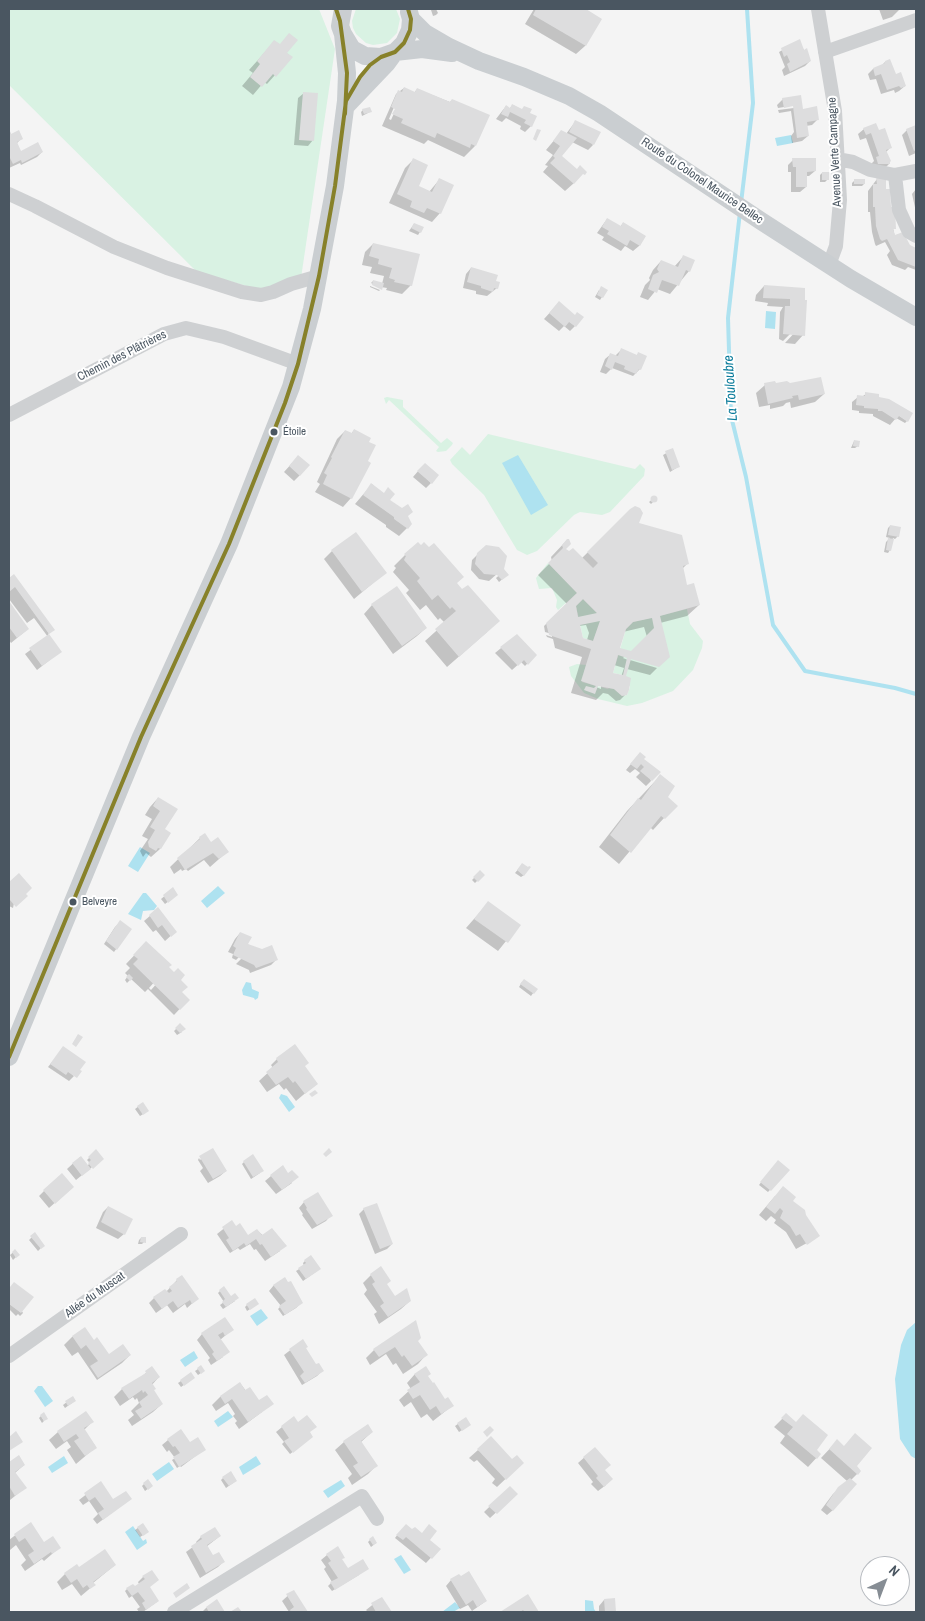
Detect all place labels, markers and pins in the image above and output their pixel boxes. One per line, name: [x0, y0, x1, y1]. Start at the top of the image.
place label: Étoile: [283, 425, 306, 439]
marker: Étoile: [269, 427, 279, 437]
place label: Belveyre: [82, 895, 117, 909]
marker: Belveyre: [68, 897, 78, 907]

